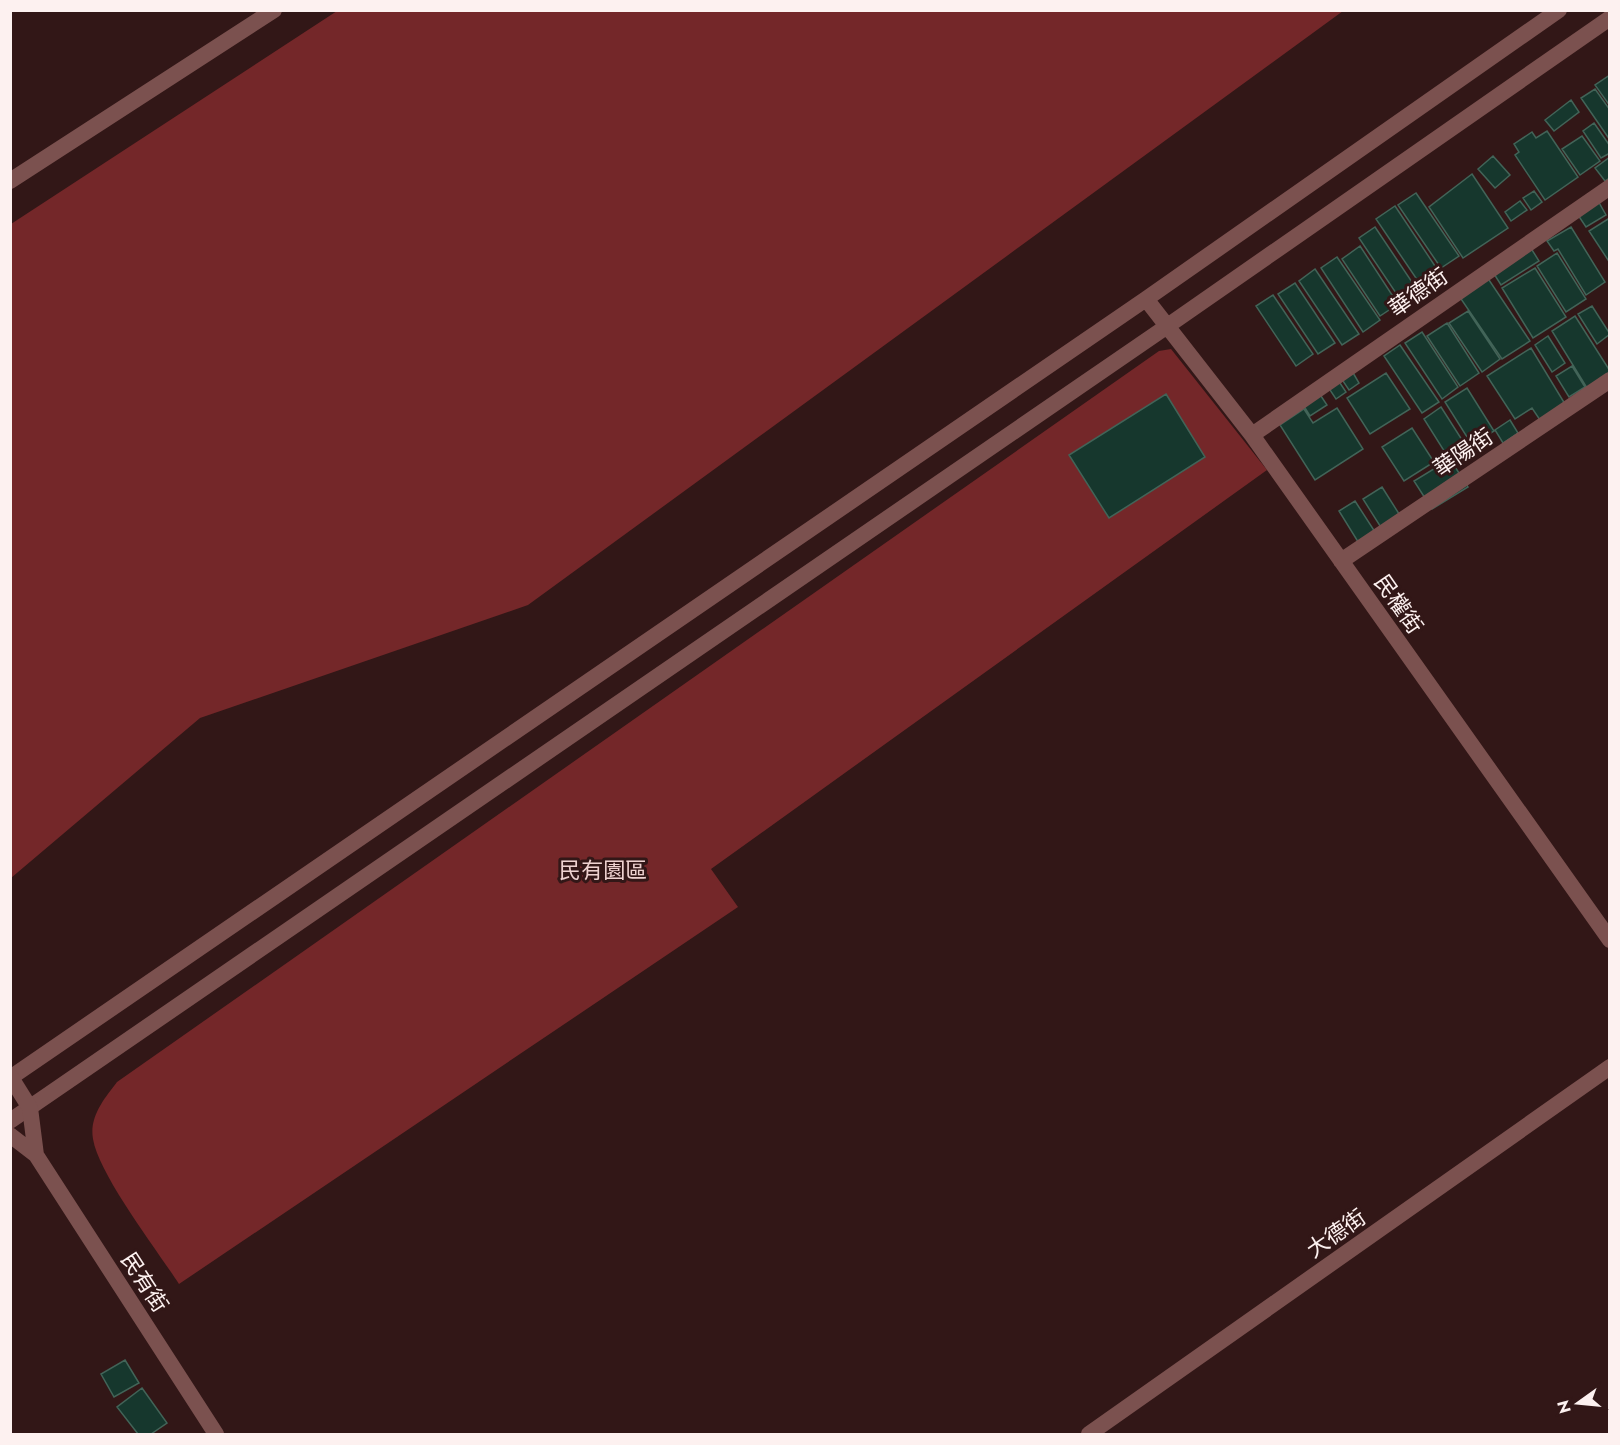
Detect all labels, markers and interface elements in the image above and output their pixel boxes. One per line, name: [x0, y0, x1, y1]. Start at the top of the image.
street label: 華德街: [1382, 260, 1454, 324]
street label: 華陽街: [1427, 420, 1499, 484]
street label: 民權街: [1367, 568, 1431, 640]
park label: 民有園區: [559, 854, 647, 886]
street label: 大德街: [1300, 1201, 1372, 1265]
street label: 民有街: [114, 1246, 176, 1318]
north arrow: [1548, 1373, 1608, 1433]
text: N: [1551, 1398, 1577, 1416]

